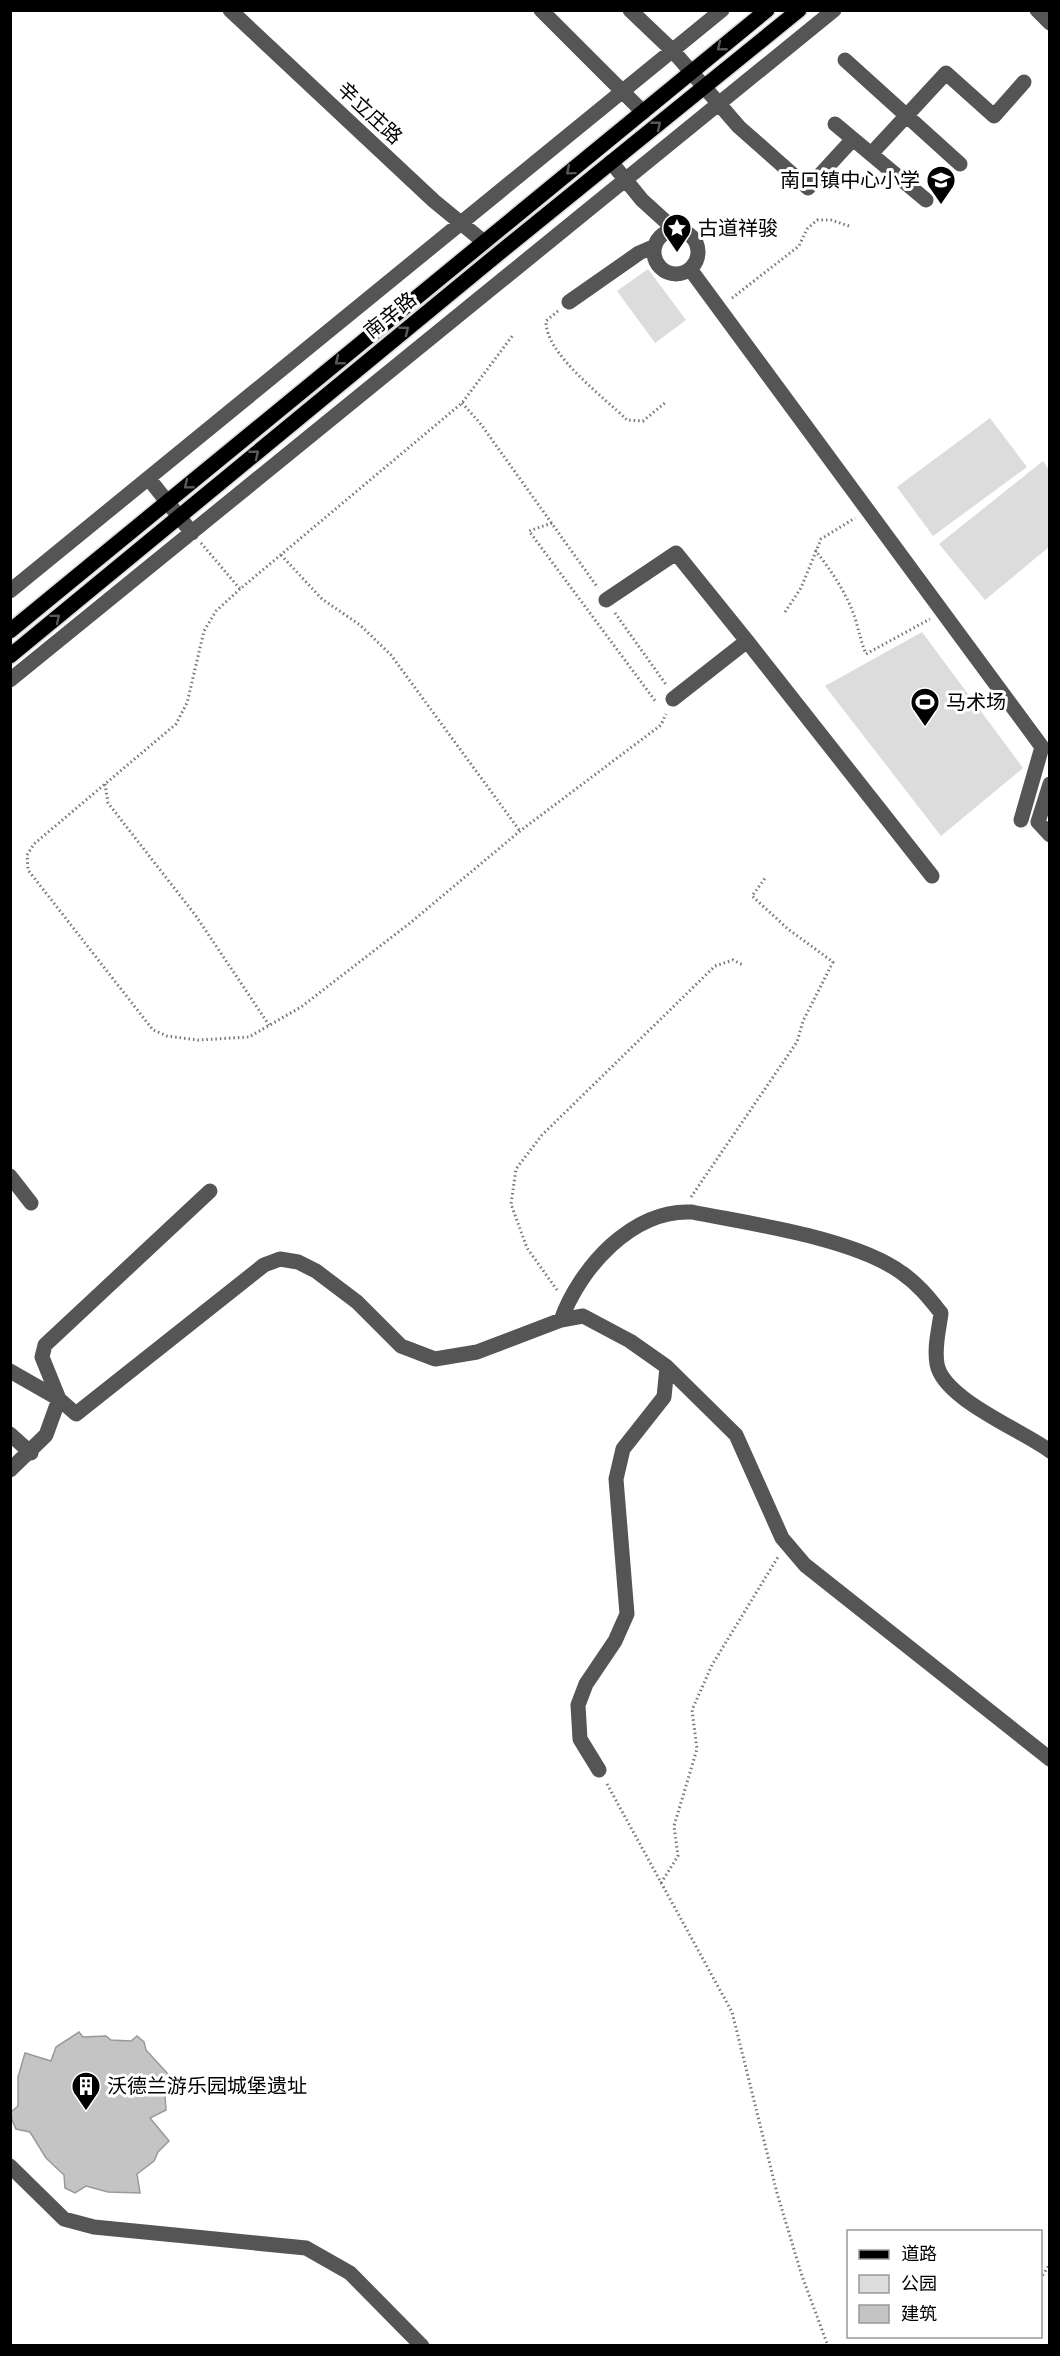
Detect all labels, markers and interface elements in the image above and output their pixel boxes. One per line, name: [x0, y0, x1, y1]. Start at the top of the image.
one-way arrow: [717, 40, 728, 51]
street label: 辛立庄路: [333, 77, 407, 149]
one-way arrow: [650, 122, 661, 133]
one-way arrow: [566, 163, 577, 174]
school or university icon: 南口镇中心小学: [925, 164, 957, 206]
place label: 南口镇中心小学: [780, 168, 920, 192]
place icon: 古道祥骏: [661, 212, 693, 254]
place label: 古道祥骏: [698, 216, 778, 240]
street label: 南辛路: [359, 287, 421, 343]
one-way arrow: [398, 327, 409, 338]
one-way arrow: [335, 354, 346, 365]
one-way arrow: [248, 451, 259, 462]
one-way arrow: [184, 478, 195, 489]
one-way arrow: [49, 615, 60, 626]
sports icon: 马术场: [909, 686, 941, 728]
place label: 马术场: [946, 690, 1006, 714]
building icon: 沃德兰游乐园城堡遗址: [70, 2070, 102, 2112]
place label: 沃德兰游乐园城堡遗址: [107, 2074, 307, 2098]
legend: [847, 2230, 1042, 2338]
text: 道路: [901, 2243, 937, 2265]
text: 公园: [901, 2273, 937, 2295]
text: 建筑: [901, 2303, 937, 2325]

